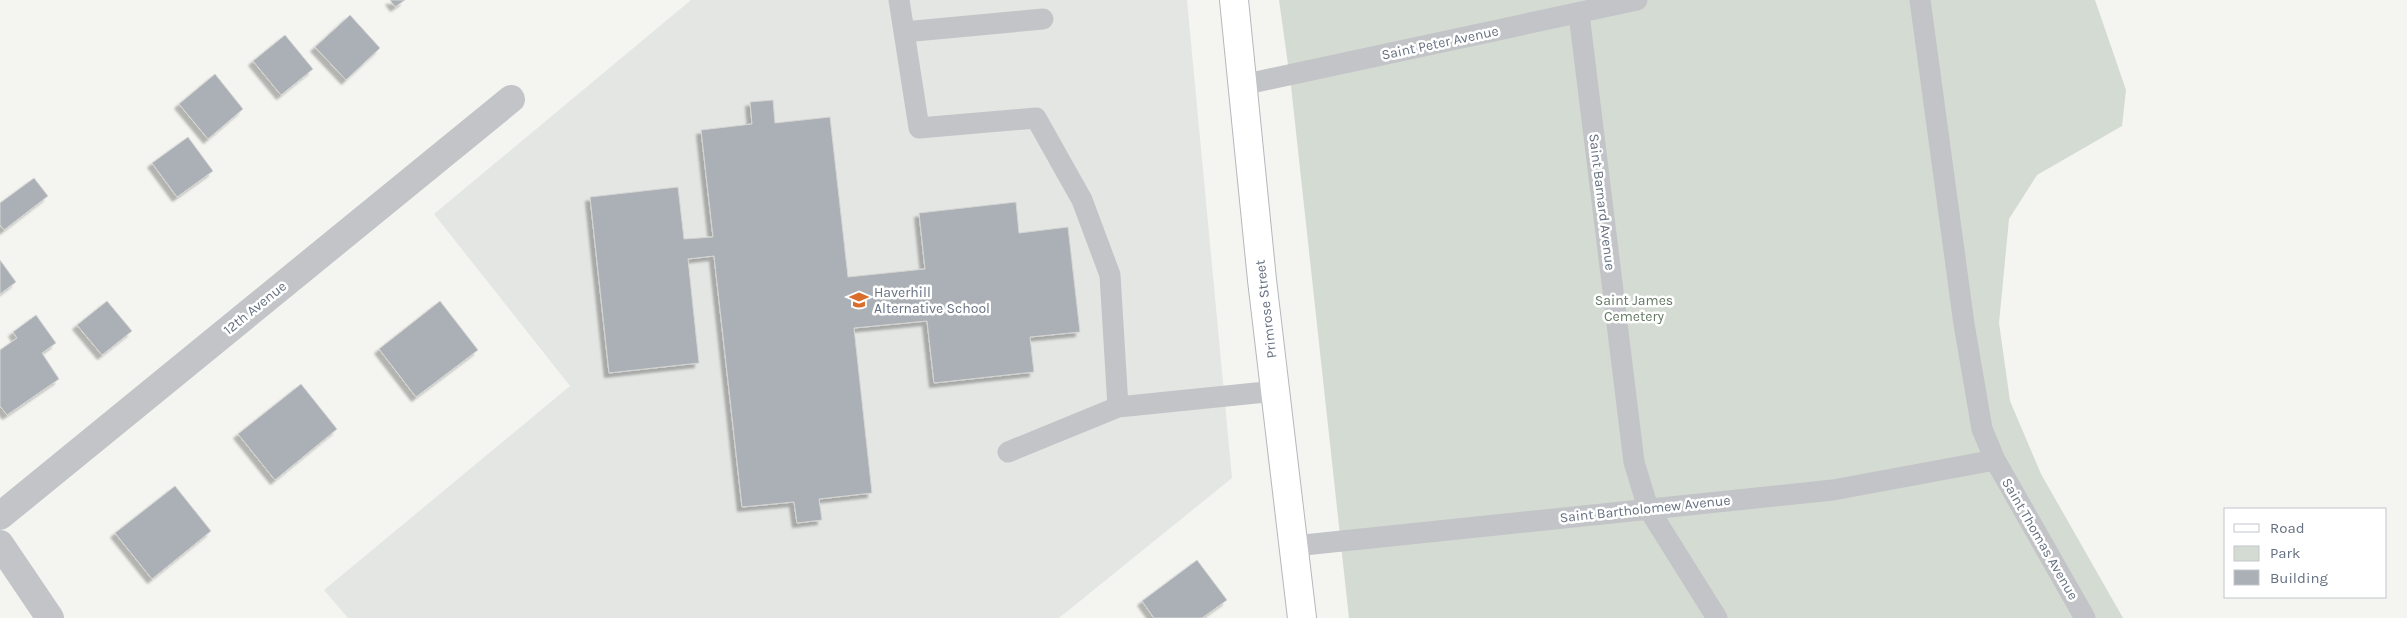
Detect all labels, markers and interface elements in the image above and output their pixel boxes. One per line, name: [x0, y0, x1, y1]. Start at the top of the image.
street label: Saint Peter Avenue: [1380, 22, 1500, 64]
street label: Saint Barnard Avenue: [1585, 133, 1619, 271]
street label: Primrose Street: [1252, 259, 1280, 359]
street label: 12th Avenue: [220, 278, 290, 338]
place label: Haverhill Alternative School: [874, 284, 990, 317]
school or university icon: Haverhill Alternative School: [848, 289, 870, 311]
park label: Saint James Cemetery: [1595, 292, 1673, 325]
street label: Saint Thomas Avenue: [1998, 475, 2082, 603]
street label: Saint Bartholomew Avenue: [1559, 492, 1731, 526]
legend: [2224, 508, 2387, 598]
text: Road: [2270, 519, 2305, 537]
text: Park: [2270, 544, 2300, 562]
text: Building: [2270, 569, 2328, 587]

